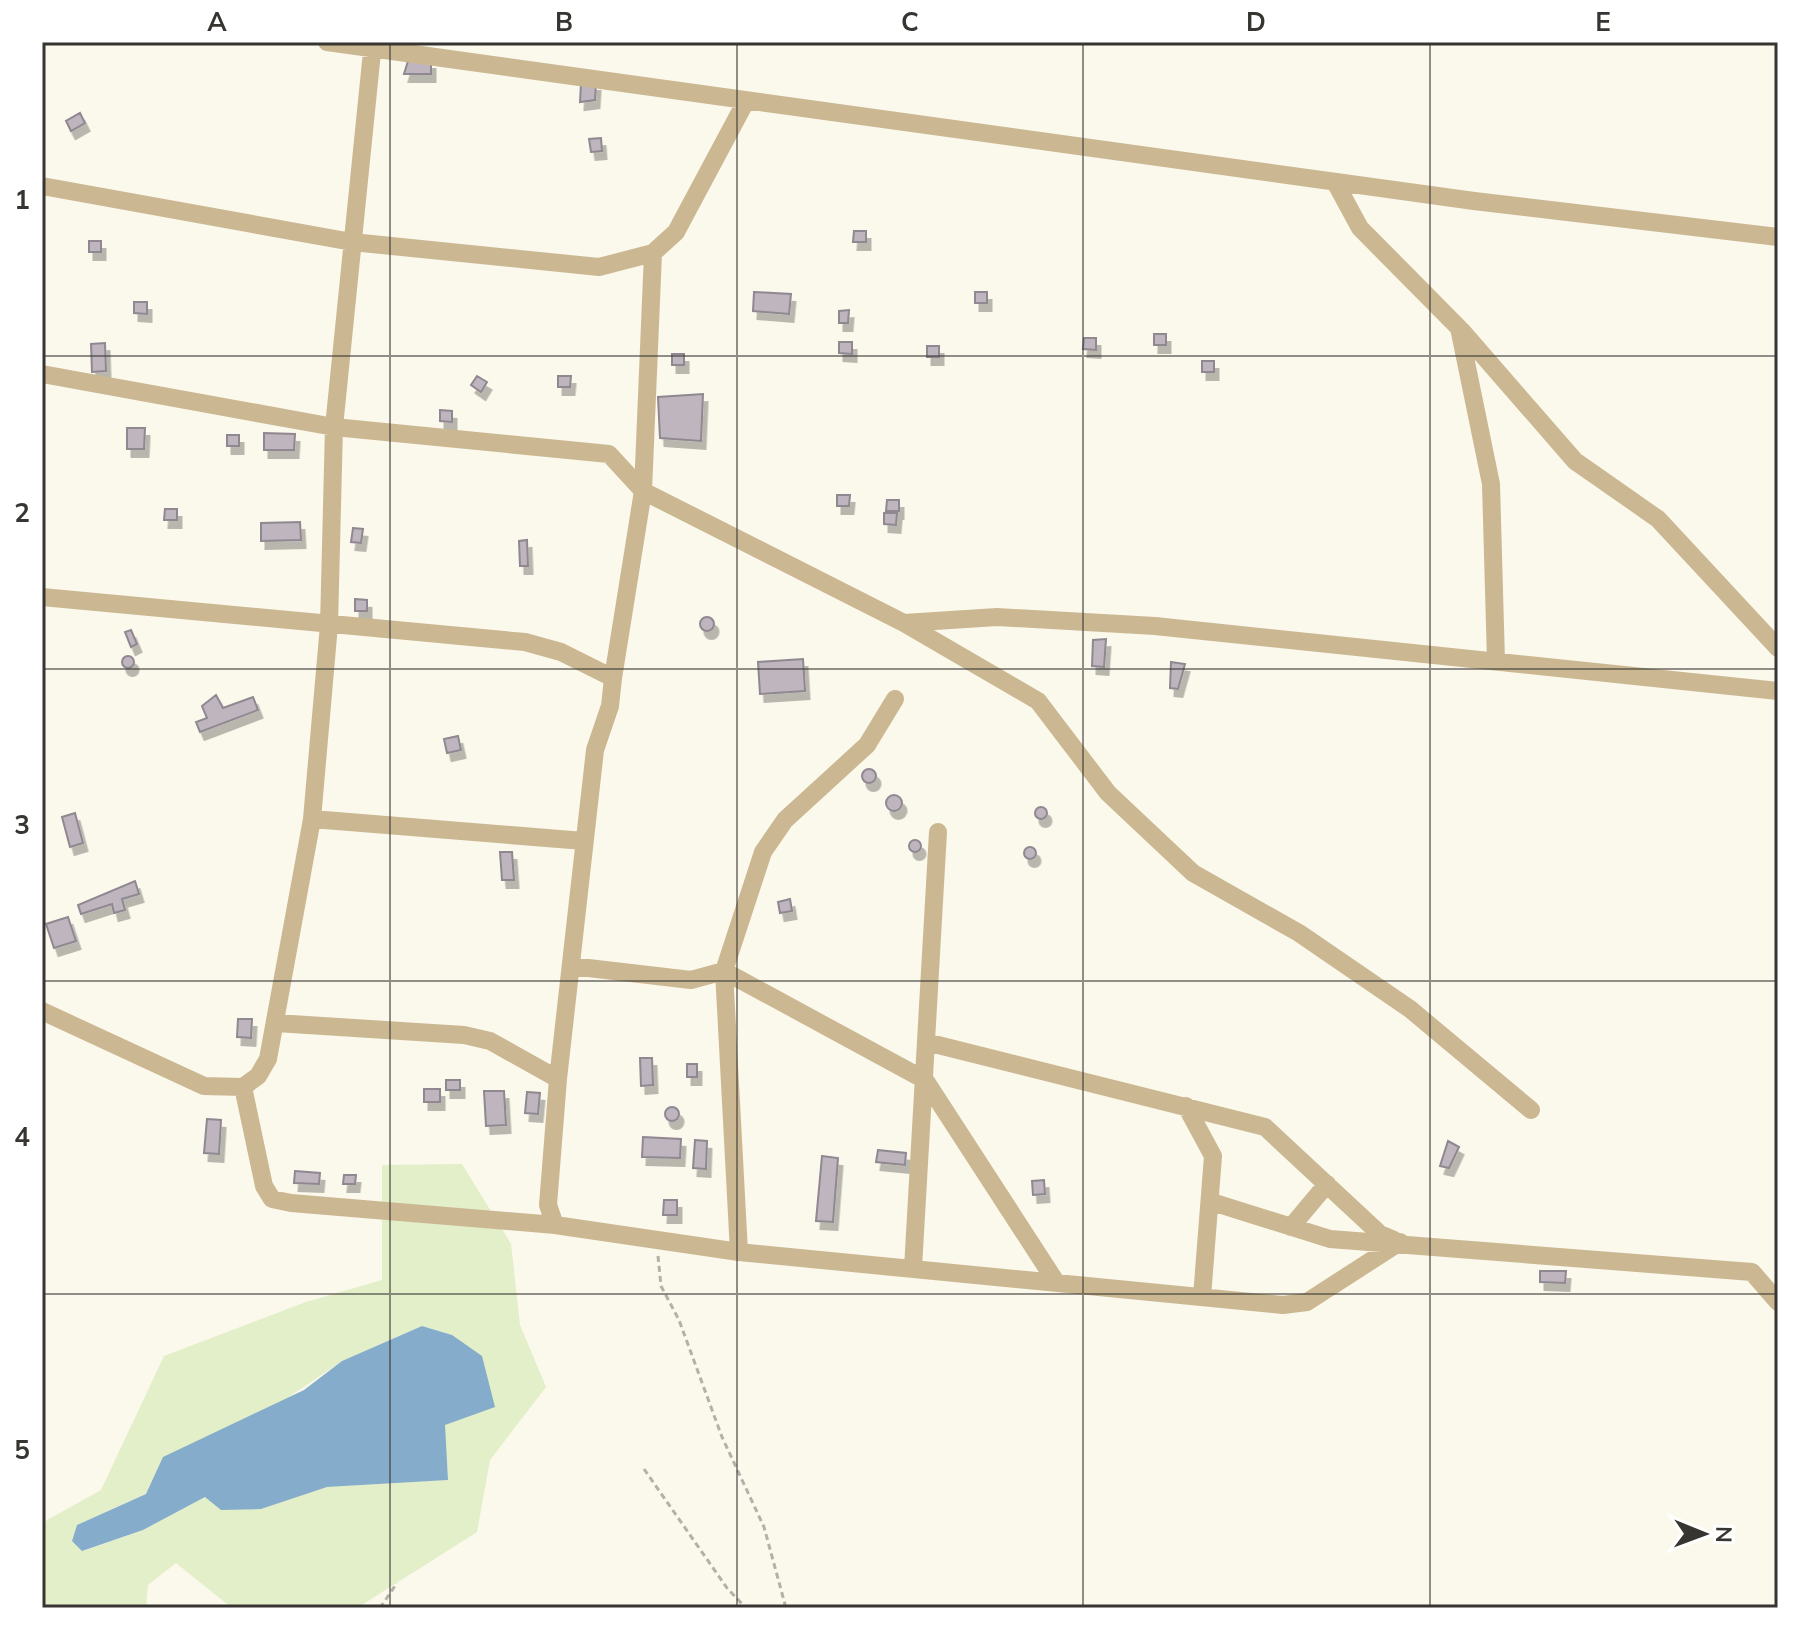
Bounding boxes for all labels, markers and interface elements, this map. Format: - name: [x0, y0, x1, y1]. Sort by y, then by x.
- text: A: [207, 5, 227, 38]
- text: B: [555, 5, 573, 38]
- text: C: [901, 5, 919, 38]
- text: D: [1246, 5, 1266, 38]
- text: E: [1595, 5, 1611, 38]
- text: 1: [14, 183, 30, 216]
- text: 2: [14, 496, 30, 529]
- text: 3: [14, 808, 30, 841]
- text: 4: [14, 1120, 30, 1153]
- text: 5: [14, 1433, 30, 1466]
- north arrow: [1664, 1494, 1744, 1574]
- text: N: [1710, 1526, 1738, 1543]

